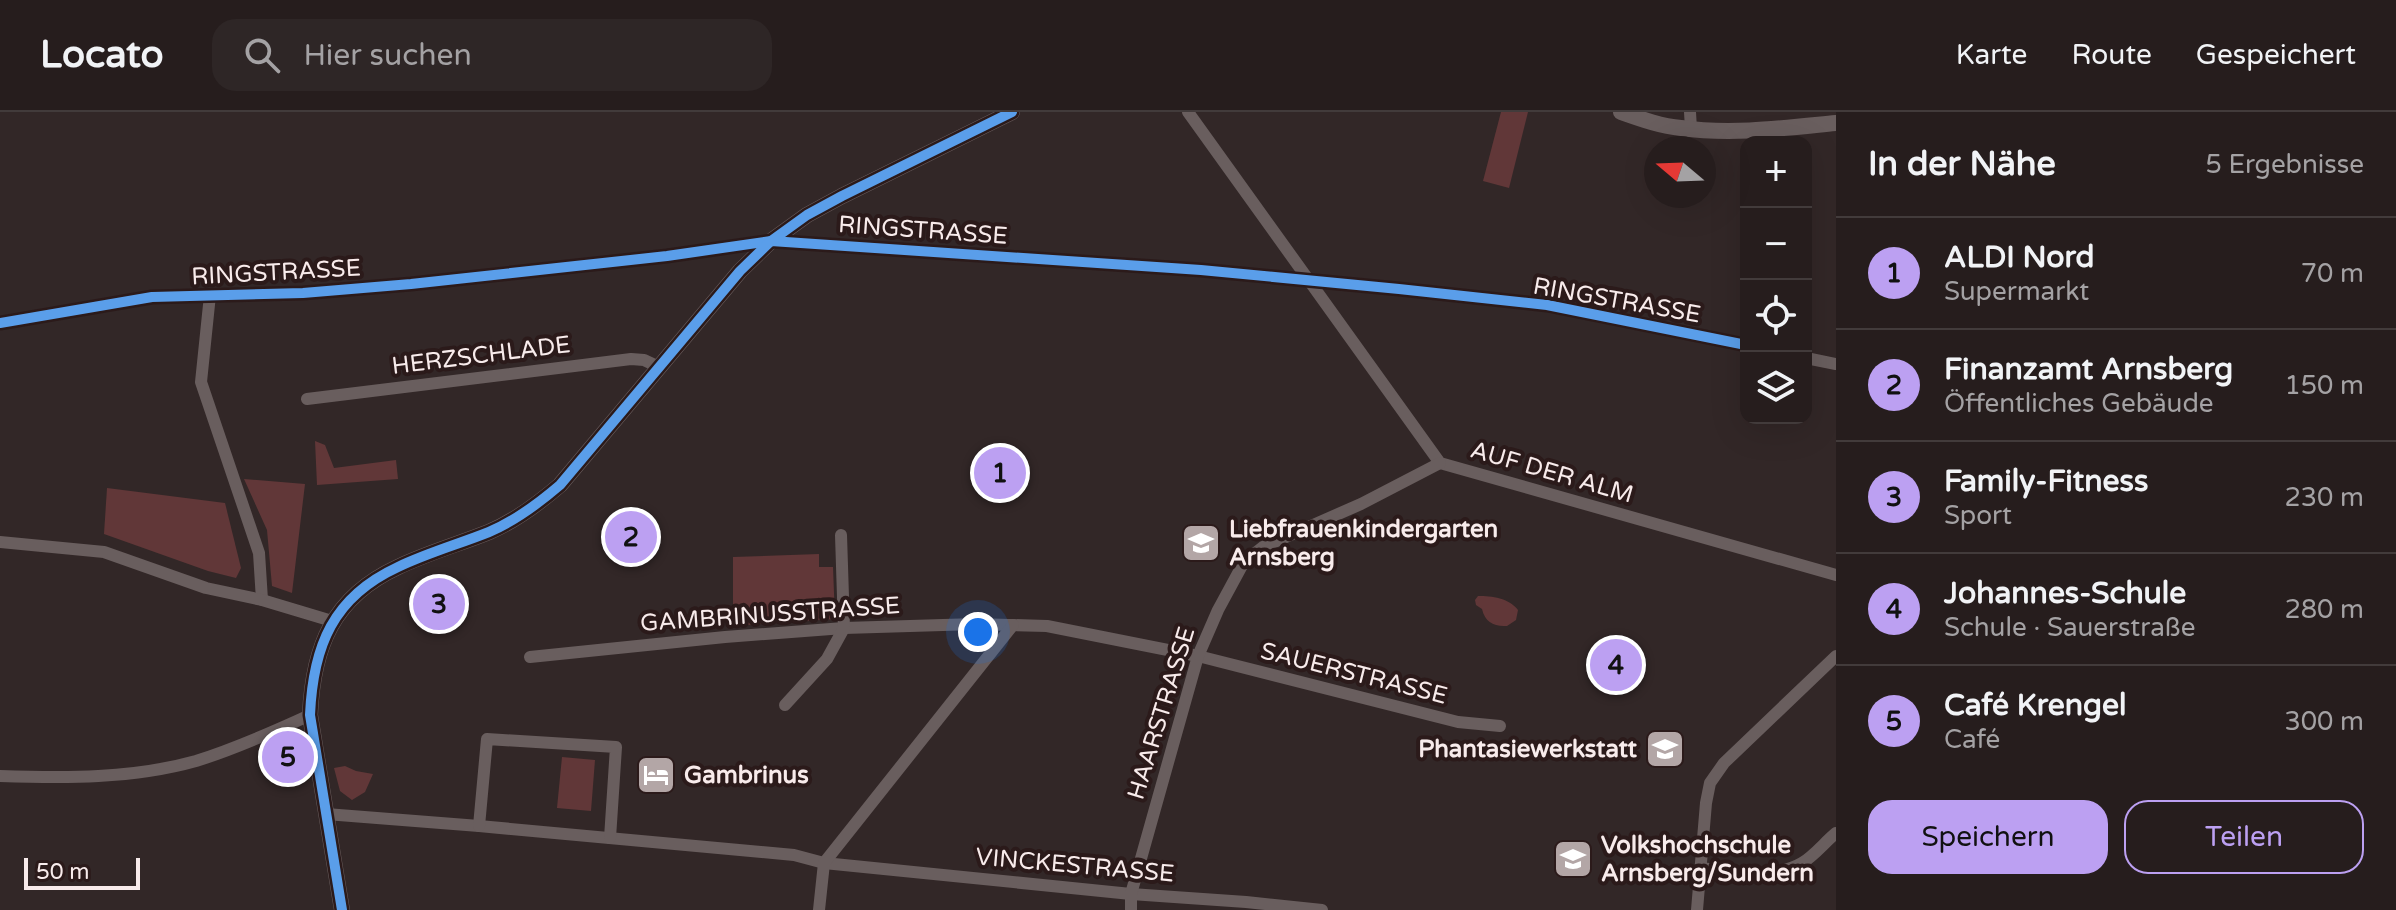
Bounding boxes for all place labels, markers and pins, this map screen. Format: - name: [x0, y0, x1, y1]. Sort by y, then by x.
- pin: 1: [974, 443, 1026, 503]
- pin: 2: [605, 507, 657, 567]
- place label: Liebfrauenkindergarten Arnsberg: [1229, 515, 1498, 572]
- school or university icon: Liebfrauenkindergarten Arnsberg: [1180, 522, 1222, 564]
- pin: 3: [413, 574, 465, 634]
- pin: 4: [1590, 635, 1642, 695]
- pin: 5: [262, 727, 314, 787]
- school or university icon: Phantasiewerkstatt: [1644, 728, 1686, 770]
- place label: Phantasiewerkstatt: [1418, 735, 1638, 764]
- hotel icon: Gambrinus: [635, 754, 677, 796]
- place label: Gambrinus: [684, 761, 809, 790]
- place label: Volkshochschule Arnsberg/Sundern: [1601, 831, 1814, 888]
- school or university icon: Volkshochschule Arnsberg/Sundern: [1552, 838, 1594, 880]

